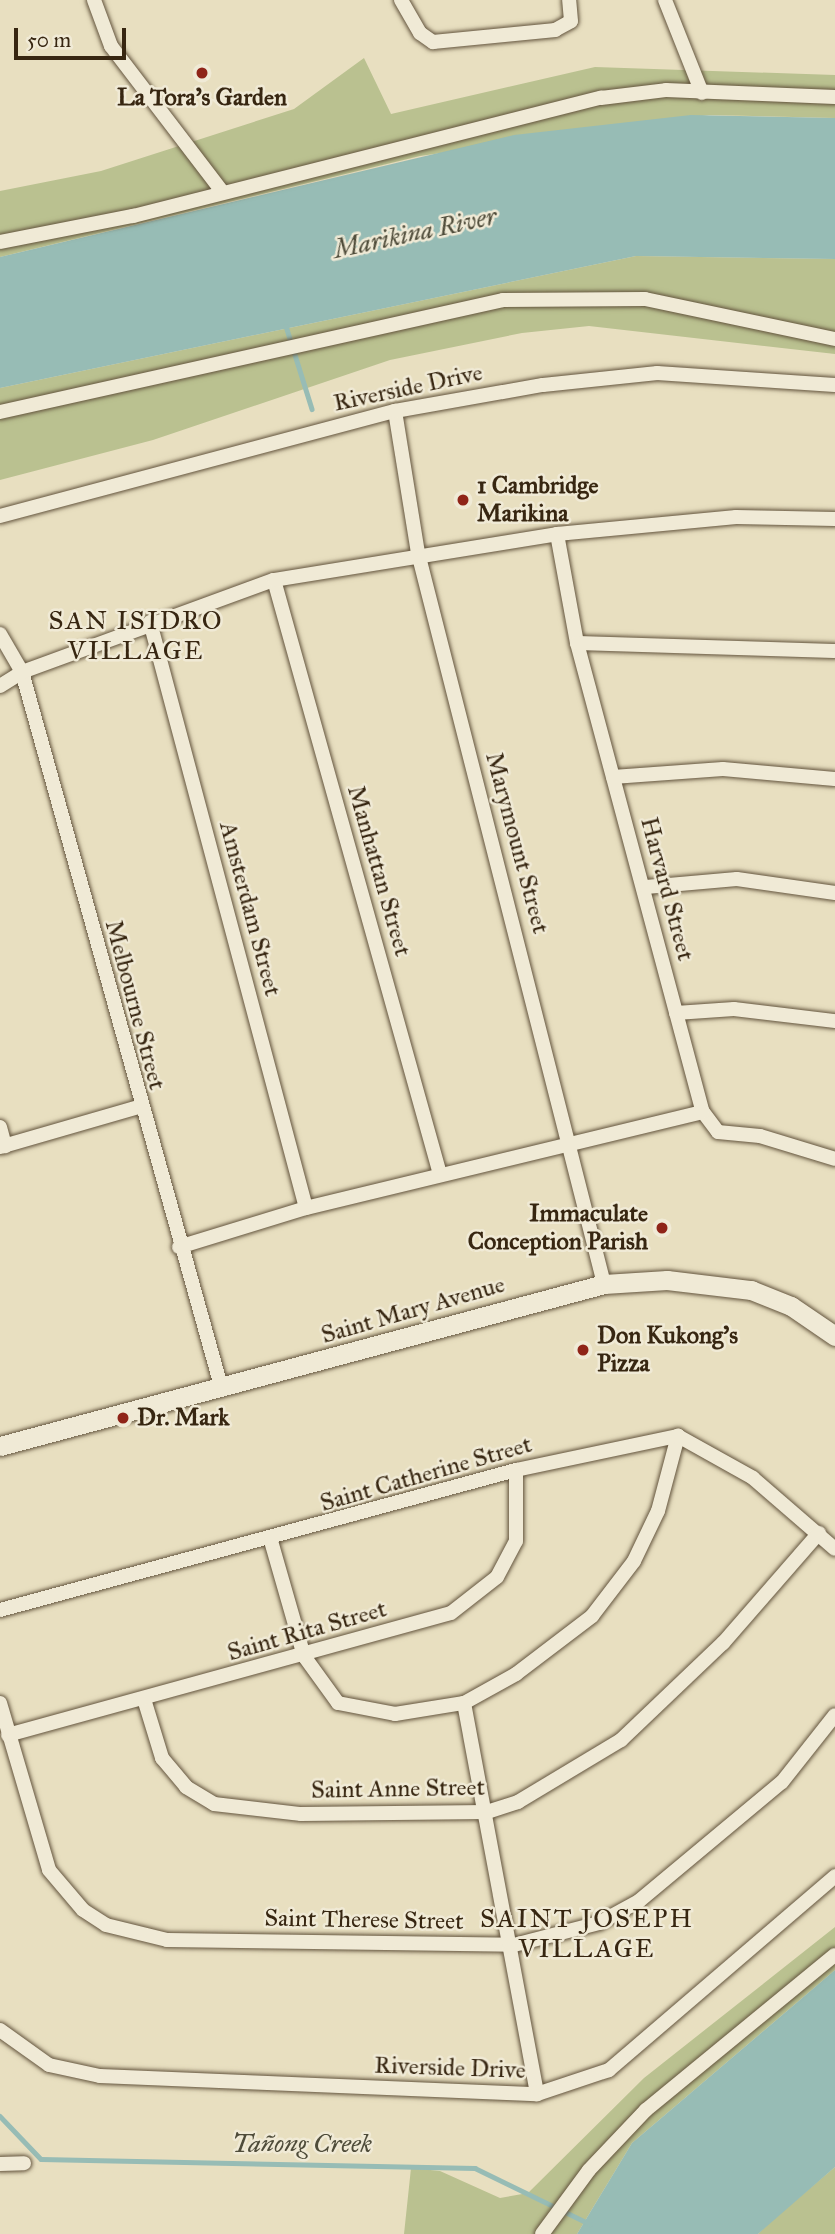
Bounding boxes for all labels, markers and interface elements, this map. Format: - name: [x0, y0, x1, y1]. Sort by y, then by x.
- scale bar: [18, 14, 130, 58]
- text: 50 m: [27, 27, 71, 53]
- marker: La Tora's Garden: [194, 65, 210, 81]
- place label: La Tora's Garden: [117, 84, 287, 112]
- water label: Marikina River: [331, 200, 499, 266]
- street label: Riverside Drive: [331, 358, 485, 418]
- place label: 1 Cambridge Marikina: [477, 472, 598, 528]
- marker: 1 Cambridge Marikina: [455, 492, 471, 508]
- district label: SAN ISIDRO VILLAGE: [50, 605, 222, 666]
- street label: Marymount Street: [479, 749, 555, 937]
- street label: Manhattan Street: [341, 782, 417, 960]
- street label: Harvard Street: [634, 814, 700, 964]
- street label: Amsterdam Street: [213, 819, 287, 999]
- street label: Melbourne Street: [99, 917, 171, 1093]
- place label: Immaculate Conception Parish: [468, 1200, 648, 1256]
- marker: Immaculate Conception Parish: [654, 1220, 670, 1236]
- street label: Saint Mary Avenue: [318, 1270, 508, 1350]
- place label: Don Kukong's Pizza: [597, 1322, 738, 1378]
- marker: Don Kukong's Pizza: [575, 1342, 591, 1358]
- place label: Dr. Mark: [137, 1404, 229, 1432]
- marker: Dr. Mark: [115, 1410, 131, 1426]
- street label: Saint Catherine Street: [317, 1430, 535, 1518]
- street label: Saint Rita Street: [224, 1595, 390, 1667]
- street label: Saint Anne Street: [311, 1773, 485, 1805]
- district label: SAINT JOSEPH VILLAGE: [482, 1903, 692, 1965]
- street label: Saint Therese Street: [264, 1904, 464, 1936]
- street label: Riverside Drive: [374, 2051, 526, 2085]
- water label: Tañong Creek: [232, 2128, 372, 2160]

